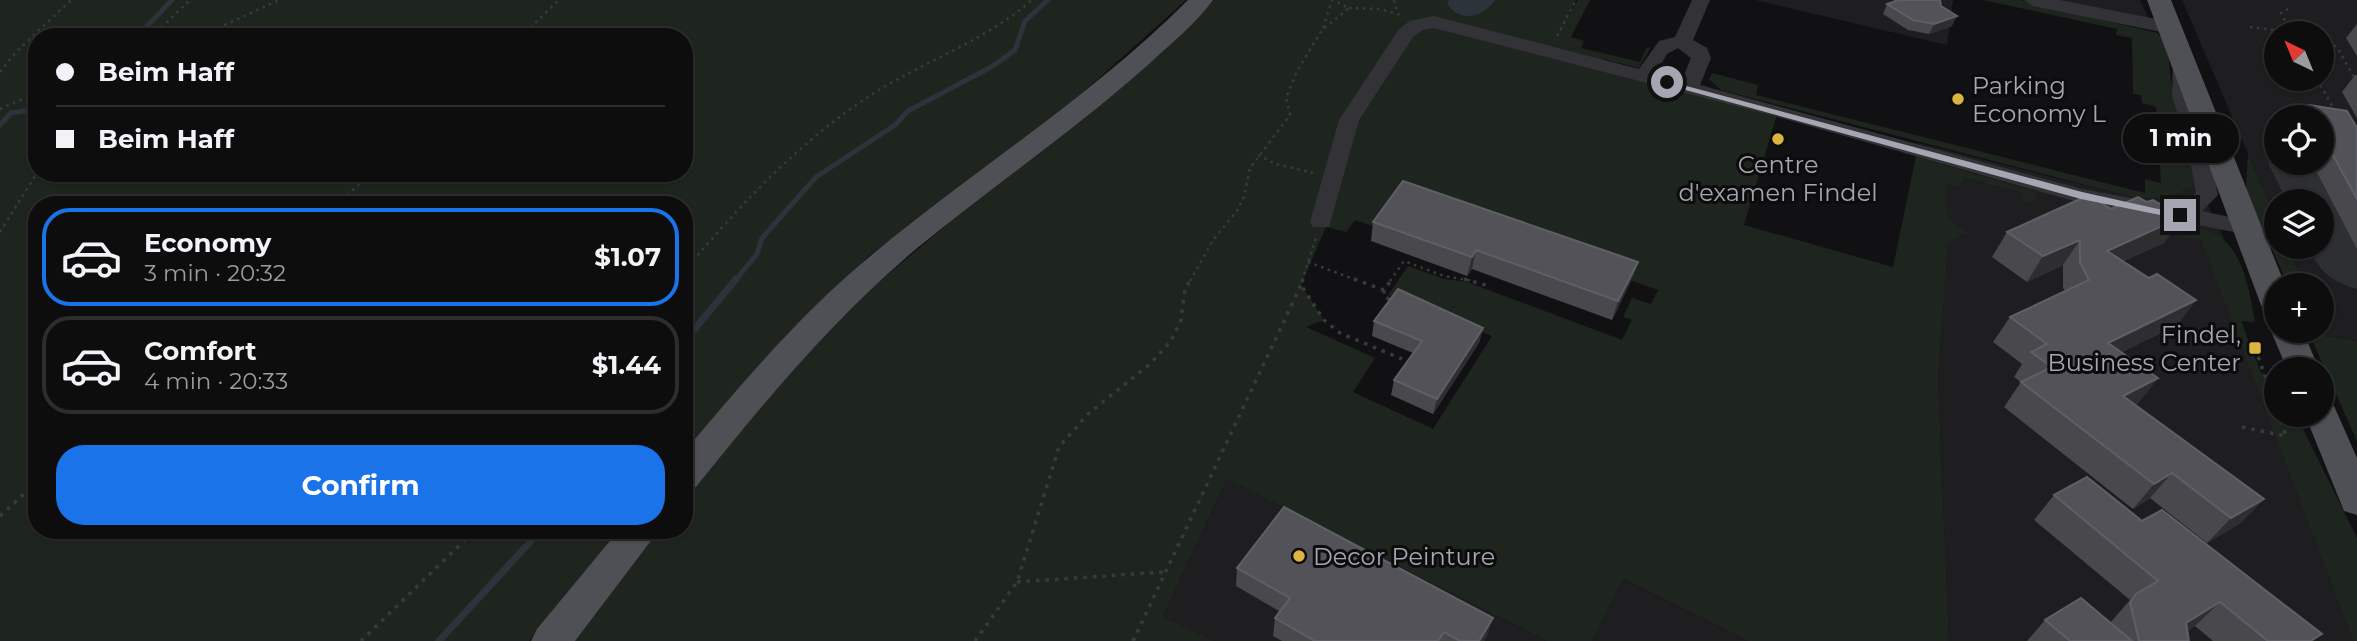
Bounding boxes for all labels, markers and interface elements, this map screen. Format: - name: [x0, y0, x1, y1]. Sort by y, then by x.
- north arrow: [2264, 21, 2334, 91]
- map controls: [2264, 21, 2334, 427]
- text: Beim Haff: [98, 56, 234, 88]
- route start: [1651, 66, 1683, 98]
- place label: Parking Economy L: [1972, 71, 2106, 128]
- marker: Parking Economy L: [1950, 91, 1966, 107]
- button: locate: [2264, 105, 2334, 175]
- callout: 1 min: [2122, 114, 2238, 162]
- text: Beim Haff: [98, 123, 234, 155]
- text: 1 min: [2150, 124, 2212, 152]
- marker: Centre d'examen Findel: [1770, 131, 1786, 147]
- place label: Centre d'examen Findel: [1678, 150, 1878, 207]
- button: layers: [2264, 189, 2334, 259]
- route end: [2164, 199, 2196, 231]
- icon: car: [60, 226, 123, 289]
- text: Economy: [144, 227, 271, 259]
- text: $1.07: [594, 241, 661, 273]
- text: 3 min · 20:32: [144, 259, 286, 287]
- button: +: [2264, 273, 2334, 343]
- place label: Findel, Business Center: [2048, 320, 2241, 377]
- icon: car: [60, 334, 123, 397]
- text: Comfort: [144, 335, 256, 367]
- marker: Findel, Business Center: [2247, 340, 2263, 356]
- text: $1.44: [592, 349, 661, 381]
- button: −: [2264, 357, 2334, 427]
- text: 4 min · 20:33: [144, 367, 288, 395]
- button: Confirm: [56, 445, 665, 525]
- place label: Decor Peinture: [1313, 542, 1495, 571]
- marker: Decor Peinture: [1291, 548, 1307, 564]

